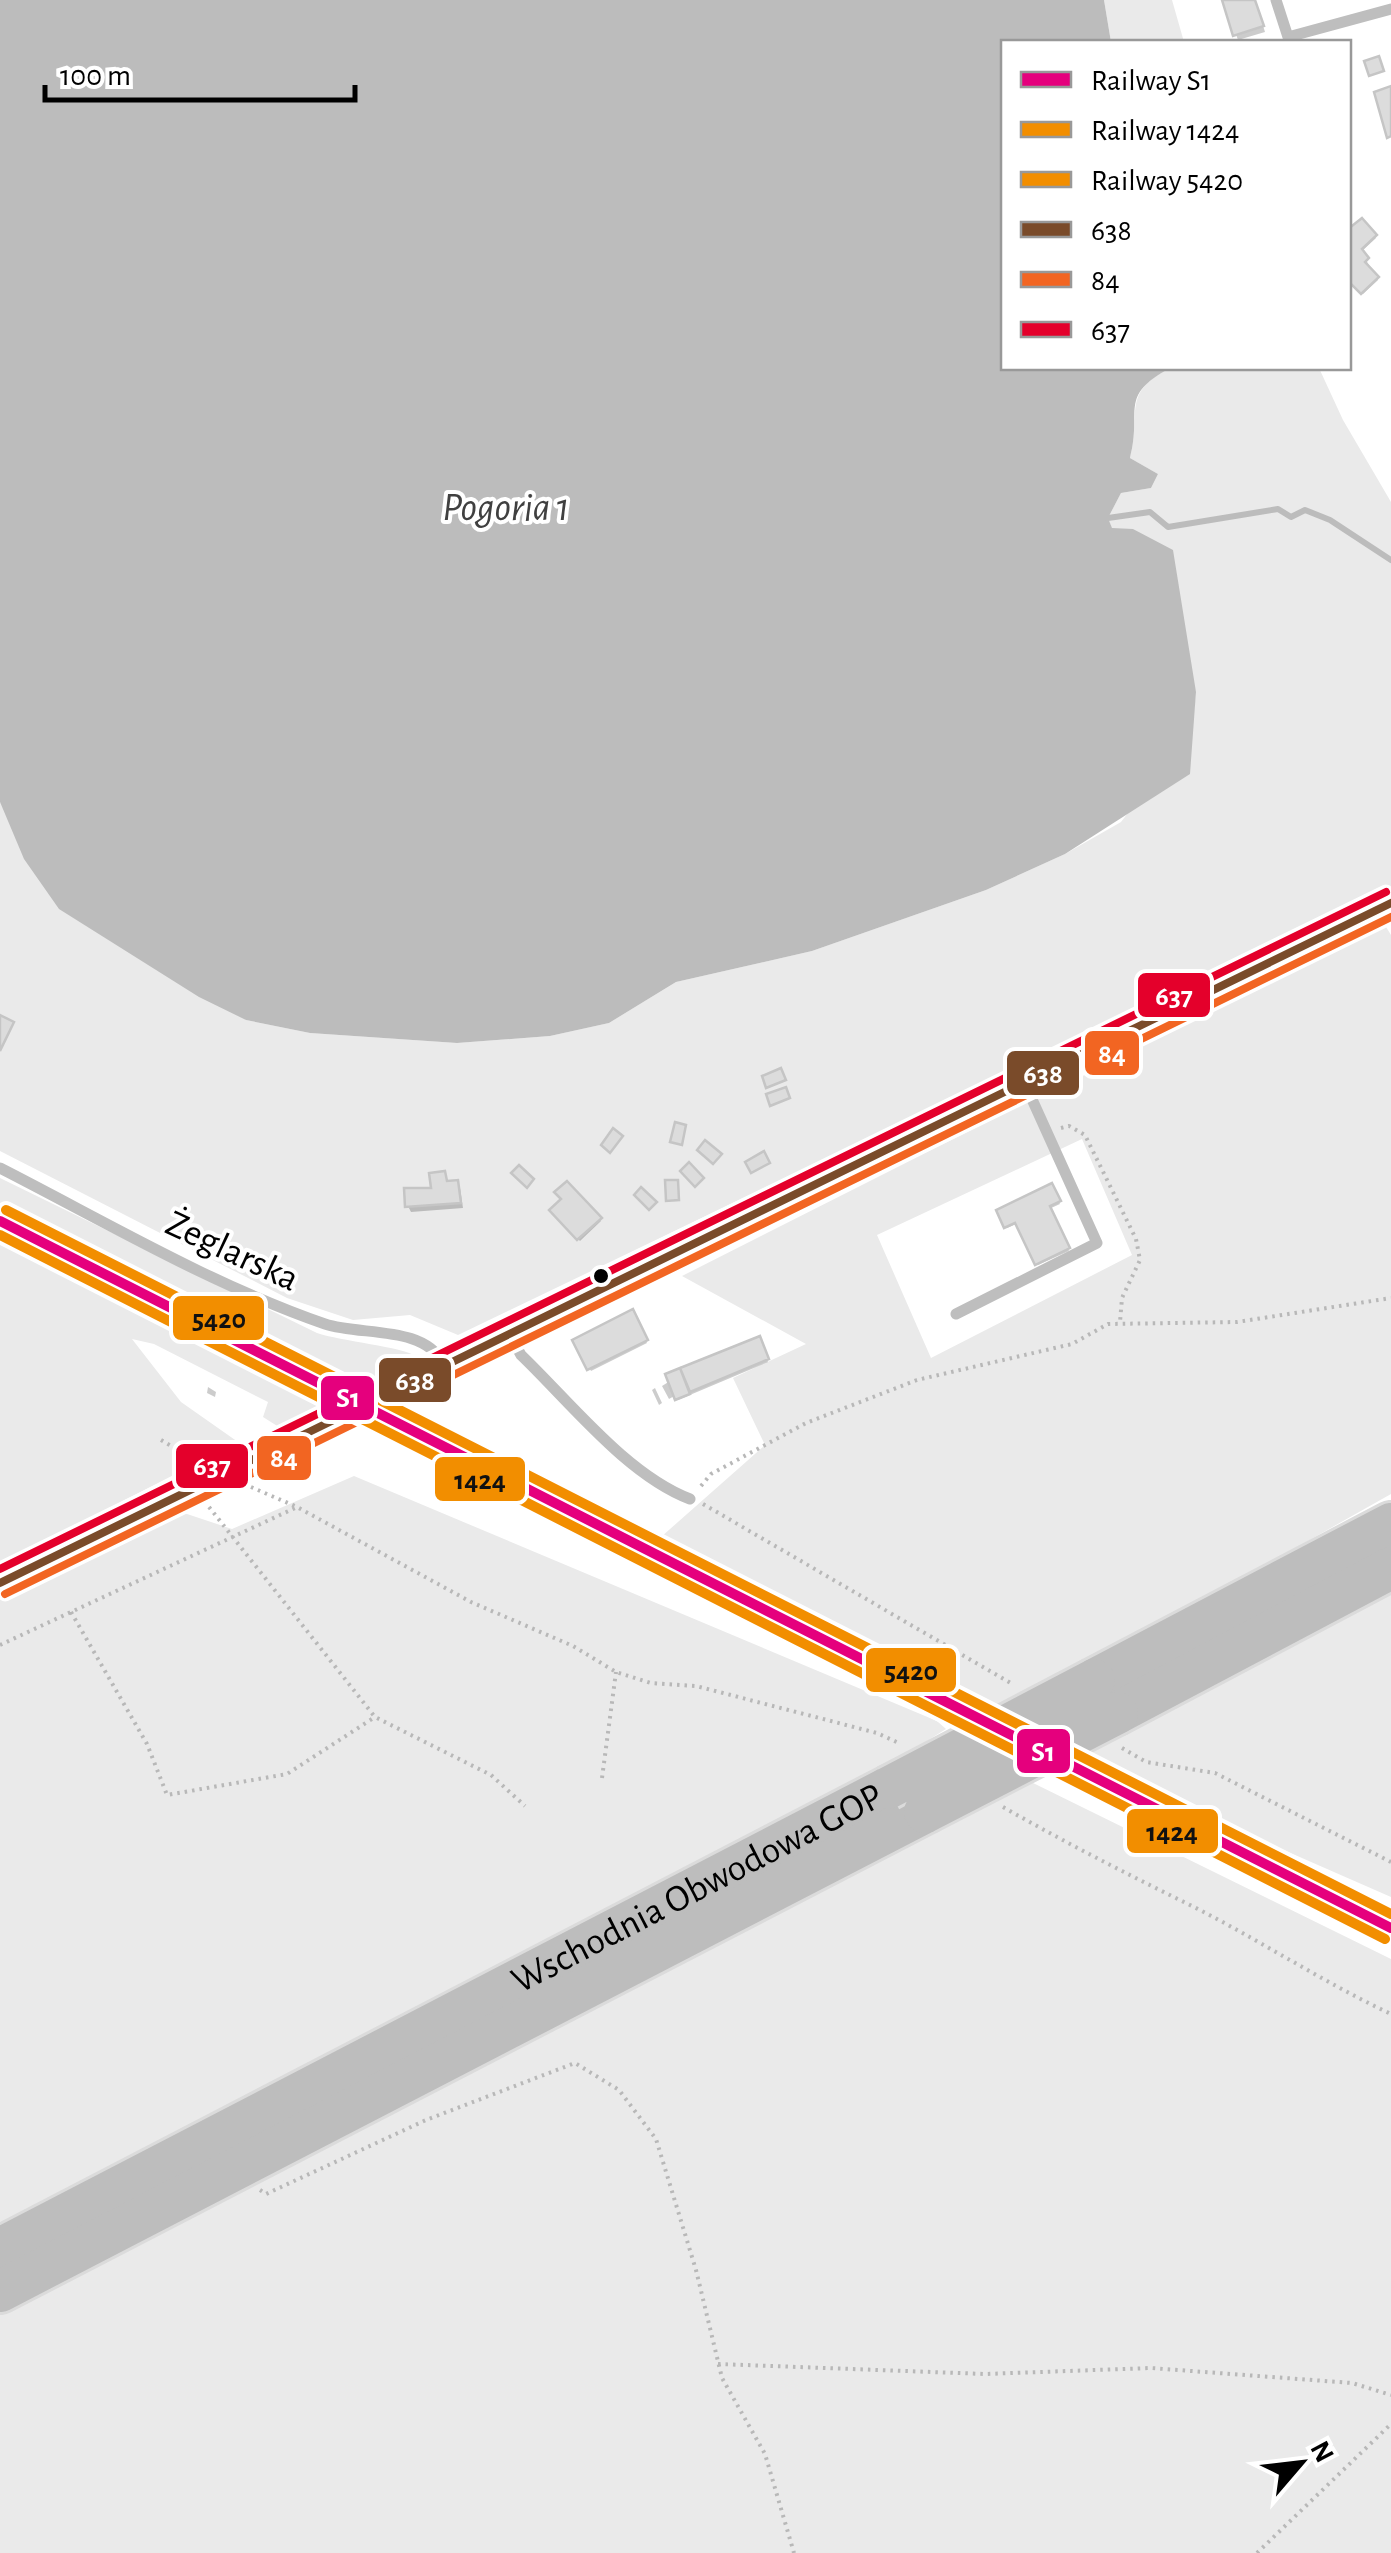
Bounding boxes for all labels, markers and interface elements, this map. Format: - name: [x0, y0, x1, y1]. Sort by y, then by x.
- scale bar: [45, 40, 355, 102]
- legend: [1001, 40, 1351, 370]
- text: 100 m: [60, 61, 131, 91]
- text: Railway S1: [1091, 66, 1211, 96]
- text: Railway 1424: [1091, 116, 1239, 146]
- text: Railway 5420: [1091, 166, 1243, 196]
- text: 638: [1091, 216, 1132, 246]
- text: 84: [1091, 266, 1120, 296]
- text: 637: [1091, 316, 1130, 346]
- water label: Pogoria 1: [442, 488, 570, 528]
- line badge: 637: [1136, 971, 1212, 1019]
- text: 637: [1155, 983, 1193, 1011]
- line badge: 84: [1083, 1029, 1141, 1077]
- text: 84: [1098, 1041, 1126, 1069]
- line badge: 638: [1005, 1049, 1081, 1097]
- text: 638: [1023, 1061, 1063, 1089]
- street label: Żeglarska: [160, 1202, 306, 1299]
- unlabelled marker: [591, 1266, 611, 1286]
- line badge: 5420: [171, 1294, 266, 1342]
- text: 5420: [192, 1306, 246, 1334]
- line badge: 638: [377, 1356, 453, 1404]
- text: 638: [395, 1368, 435, 1396]
- line badge: S1: [319, 1374, 376, 1422]
- text: S1: [336, 1385, 360, 1413]
- line badge: 84: [255, 1434, 313, 1482]
- line badge: 637: [174, 1442, 250, 1490]
- text: 84: [270, 1445, 298, 1473]
- text: 637: [193, 1453, 231, 1481]
- line badge: 1424: [433, 1455, 527, 1503]
- text: 1424: [454, 1467, 506, 1495]
- line badge: 5420: [864, 1646, 958, 1694]
- text: 5420: [884, 1658, 938, 1686]
- line badge: S1: [1015, 1727, 1072, 1775]
- text: S1: [1031, 1739, 1055, 1767]
- street label: Wschodnia Obwodowa GOP: [506, 1777, 889, 2001]
- line badge: 1424: [1125, 1807, 1220, 1855]
- text: 1424: [1146, 1819, 1198, 1847]
- north arrow: [1251, 2413, 1351, 2513]
- text: N: [1304, 2437, 1338, 2467]

